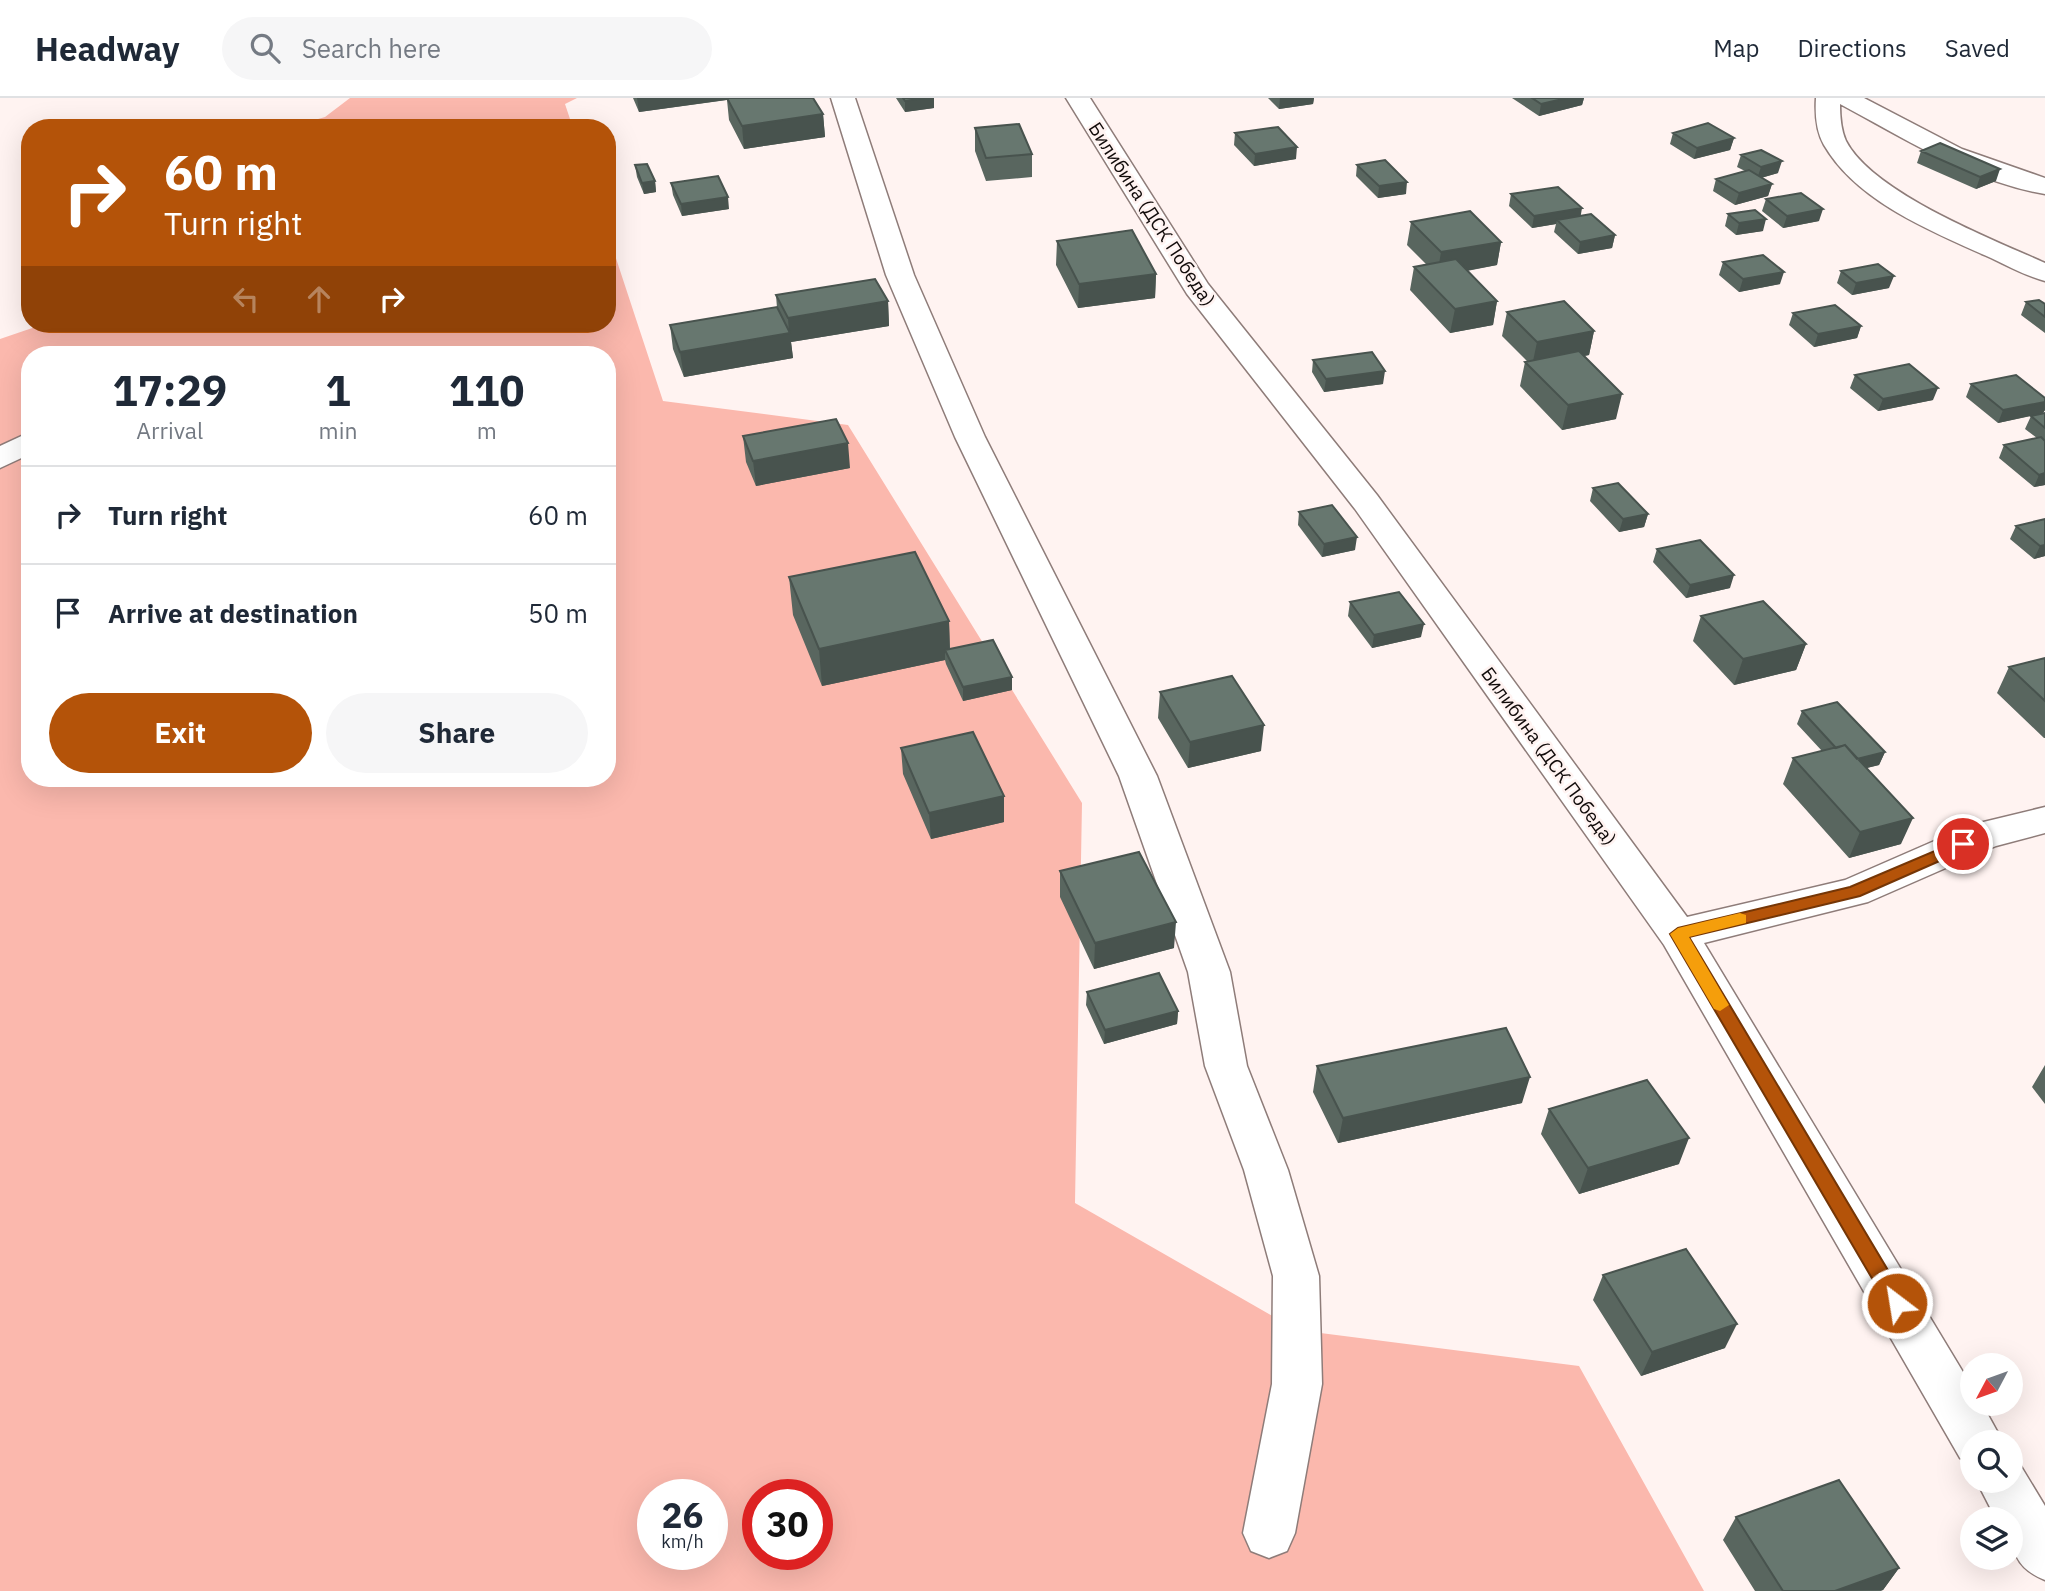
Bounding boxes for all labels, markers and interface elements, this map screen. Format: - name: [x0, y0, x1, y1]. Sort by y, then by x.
- search box: [222, 17, 712, 80]
- text: Headway: [35, 27, 180, 70]
- icon: search: [246, 29, 284, 67]
- text: Search here: [302, 31, 441, 65]
- text: Map: [1713, 32, 1759, 64]
- text: Directions: [1797, 32, 1907, 64]
- text: Saved: [1945, 32, 2010, 64]
- street label: Билибина (ДСК Победа): [1083, 117, 1221, 311]
- text: 60 m: [164, 140, 278, 203]
- icon: right: [49, 147, 140, 238]
- text: Turn right: [164, 202, 302, 244]
- icon: left: [227, 280, 265, 318]
- icon: ahead: [300, 280, 338, 318]
- icon: right: [373, 280, 411, 318]
- text: 17:29: [112, 363, 227, 418]
- text: 1: [325, 363, 351, 418]
- text: 110: [449, 363, 525, 418]
- text: Arrival: [136, 415, 203, 445]
- text: min: [319, 415, 357, 445]
- text: m: [477, 415, 497, 445]
- icon: right: [49, 496, 87, 534]
- text: Turn right: [108, 498, 227, 532]
- text: 60 m: [528, 498, 588, 532]
- icon: arrive: [49, 594, 87, 632]
- text: Arrive at destination: [108, 596, 358, 630]
- text: 50 m: [528, 596, 588, 630]
- street label: Билибина (ДСК Победа): [1476, 662, 1622, 850]
- button: Exit: [49, 693, 312, 773]
- button: Share: [326, 693, 588, 773]
- pin: [1933, 814, 1993, 874]
- icon: arrive: [1944, 825, 1982, 863]
- position arrow: [1860, 1266, 1934, 1340]
- north arrow: [1960, 1353, 2023, 1416]
- map controls: [1960, 1353, 2023, 1570]
- button: search: [1960, 1430, 2023, 1493]
- speed limit sign: 30: [742, 1479, 833, 1570]
- text: 26: [661, 1492, 704, 1538]
- button: layers: [1960, 1507, 2023, 1570]
- text: km/h: [661, 1530, 704, 1553]

